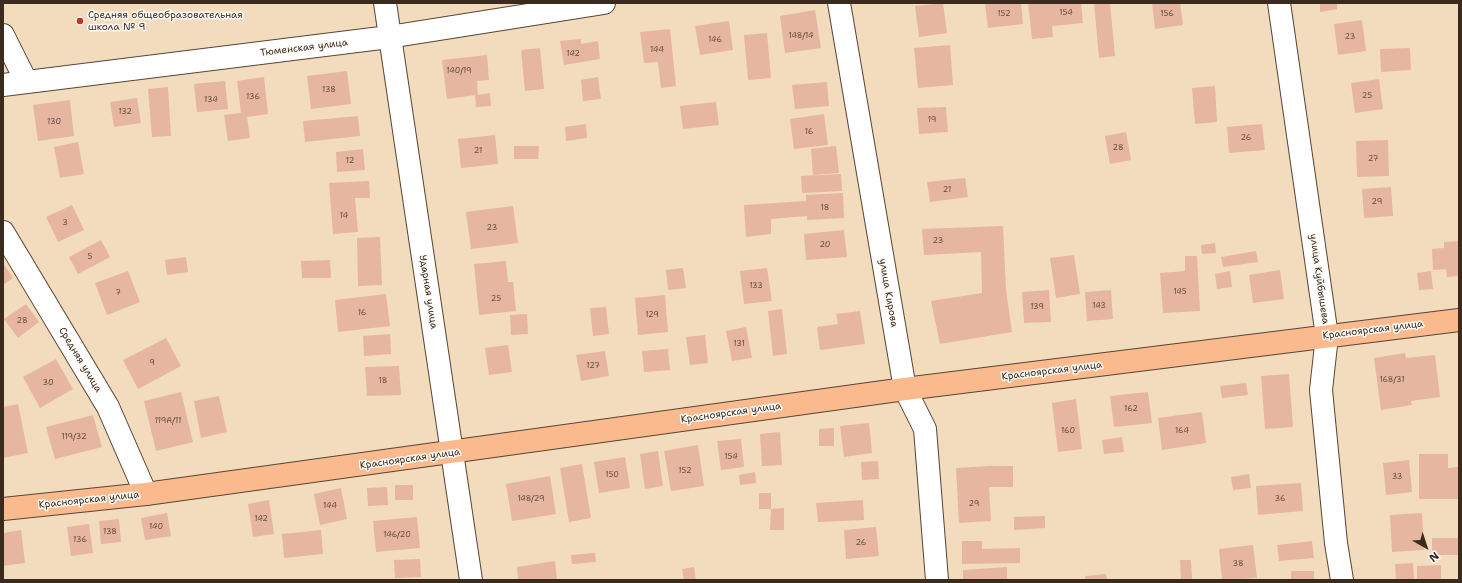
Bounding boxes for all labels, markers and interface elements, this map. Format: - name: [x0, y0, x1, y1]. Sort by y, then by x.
- house number: 154: [1059, 8, 1073, 18]
- place label: Средняя общеобразовательная школа № 9: [88, 9, 243, 32]
- house number: 152: [997, 9, 1011, 19]
- house number: 156: [1160, 9, 1174, 19]
- marker: Средняя общеобразовательная школа № 9: [75, 16, 85, 26]
- house number: 148/14: [788, 31, 814, 41]
- house number: 23: [1345, 32, 1355, 42]
- house number: 146: [708, 35, 722, 45]
- street label: Тюменская улица: [259, 37, 349, 59]
- house number: 144: [650, 45, 664, 55]
- house number: 142: [566, 49, 580, 59]
- house number: 140/19: [446, 66, 472, 76]
- house number: 138: [322, 85, 336, 95]
- house number: 25: [1362, 91, 1372, 101]
- house number: 136: [246, 92, 260, 102]
- house number: 134: [204, 95, 218, 105]
- house number: 132: [118, 107, 132, 117]
- house number: 19: [928, 115, 936, 125]
- house number: 130: [47, 117, 61, 127]
- house number: 16: [805, 127, 813, 137]
- house number: 26: [1241, 133, 1251, 143]
- house number: 28: [1113, 143, 1123, 153]
- house number: 21: [474, 146, 482, 156]
- house number: 27: [1368, 154, 1378, 164]
- house number: 12: [346, 156, 354, 166]
- house number: 21: [943, 185, 951, 195]
- house number: 29: [1372, 197, 1382, 207]
- house number: 18: [821, 203, 829, 213]
- house number: 14: [340, 211, 348, 221]
- house number: 3: [62, 218, 68, 228]
- house number: 23: [487, 223, 497, 233]
- street label: улица Куйбышева: [1307, 233, 1331, 325]
- house number: 23: [933, 236, 943, 246]
- house number: 20: [820, 240, 830, 250]
- house number: 5: [88, 252, 92, 262]
- street label: Ударная улица: [416, 254, 440, 330]
- street label: улица Кирова: [876, 258, 900, 328]
- house number: 133: [749, 281, 763, 291]
- house number: 145: [1173, 287, 1187, 297]
- house number: 7: [115, 288, 121, 298]
- house number: 25: [491, 294, 501, 304]
- house number: 143: [1092, 301, 1106, 311]
- house number: 139: [1030, 302, 1044, 312]
- house number: 16: [358, 308, 366, 318]
- house number: 129: [645, 310, 659, 320]
- house number: 28: [17, 316, 27, 326]
- street label: Красноярская улица: [1322, 318, 1424, 342]
- street label: Средняя улица: [56, 325, 104, 395]
- house number: 131: [733, 339, 745, 349]
- house number: 9: [149, 358, 155, 368]
- street label: Красноярская улица: [1001, 359, 1103, 383]
- house number: 127: [586, 361, 600, 371]
- house number: 168/31: [1380, 375, 1404, 385]
- house number: 18: [379, 376, 387, 386]
- house number: 30: [42, 378, 54, 388]
- street label: Красноярская улица: [680, 400, 782, 426]
- house number: 162: [1124, 404, 1138, 414]
- house number: 119А/11: [155, 416, 181, 426]
- house number: 160: [1061, 426, 1075, 436]
- house number: 164: [1175, 426, 1189, 436]
- house number: 119/32: [61, 432, 87, 442]
- street label: Красноярская улица: [359, 446, 461, 472]
- house number: 154: [724, 452, 738, 462]
- house number: 152: [678, 466, 692, 476]
- house number: 150: [605, 470, 619, 480]
- house number: 33: [1392, 472, 1402, 482]
- street label: Красноярская улица: [38, 489, 140, 511]
- house number: 148/29: [517, 494, 545, 504]
- house number: 36: [1275, 494, 1285, 504]
- house number: 29: [969, 499, 979, 509]
- house number: 144: [323, 501, 337, 511]
- house number: 142: [254, 514, 268, 524]
- house number: 140: [149, 522, 163, 532]
- house number: 138: [103, 527, 117, 537]
- north arrow: [1406, 527, 1446, 567]
- house number: 146/20: [383, 530, 411, 540]
- house number: 136: [73, 535, 87, 545]
- house number: 26: [856, 538, 866, 548]
- text: N: [1426, 548, 1442, 565]
- house number: 38: [1233, 559, 1243, 569]

